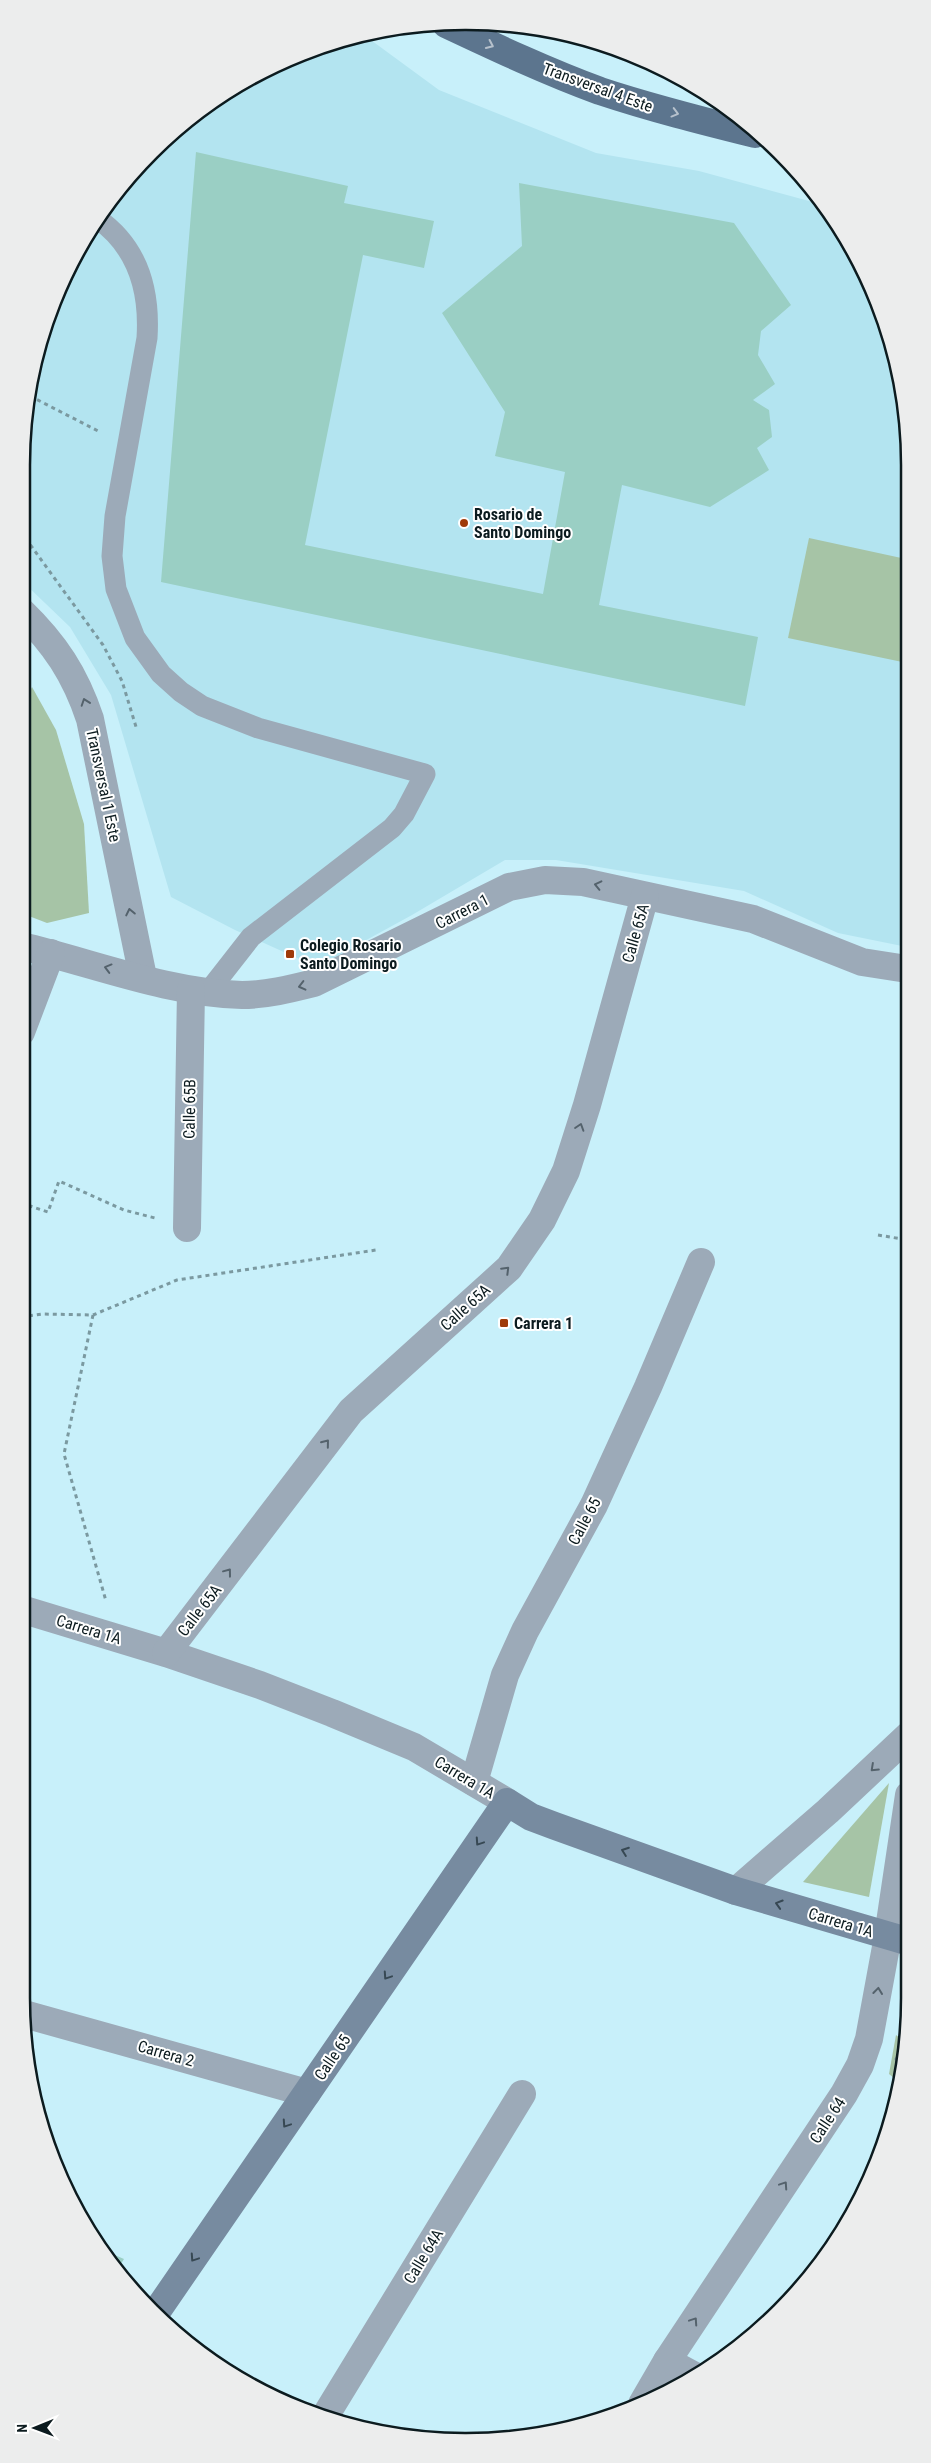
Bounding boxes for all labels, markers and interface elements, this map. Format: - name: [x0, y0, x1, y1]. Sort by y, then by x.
- one-way arrow: [485, 38, 494, 49]
- street label: Transversal 4 Este: [540, 59, 655, 116]
- one-way arrow: [671, 108, 679, 118]
- place label: Rosario de Santo Domingo: [474, 505, 571, 542]
- marker: Rosario de Santo Domingo: [458, 517, 470, 529]
- one-way arrow: [80, 699, 90, 707]
- street label: Transversal 1 Este: [82, 727, 125, 844]
- one-way arrow: [593, 880, 602, 891]
- street label: Carrera 1: [432, 890, 492, 933]
- street label: Calle 65A: [618, 902, 653, 965]
- one-way arrow: [125, 908, 135, 917]
- place label: Colegio Rosario Santo Domingo: [300, 936, 401, 973]
- marker: Colegio Rosario Santo Domingo: [284, 948, 296, 960]
- one-way arrow: [104, 963, 113, 974]
- one-way arrow: [297, 980, 306, 991]
- street label: Calle 65B: [179, 1079, 200, 1139]
- one-way arrow: [575, 1124, 585, 1132]
- one-way arrow: [500, 1267, 509, 1276]
- street label: Calle 65A: [437, 1280, 494, 1335]
- place label: Carrera 1: [514, 1314, 573, 1333]
- marker: Carrera 1: [498, 1317, 510, 1329]
- one-way arrow: [320, 1440, 328, 1449]
- street label: Calle 65: [564, 1494, 605, 1548]
- one-way arrow: [222, 1569, 230, 1578]
- street label: Calle 65A: [173, 1581, 225, 1640]
- street label: Carrera 1A: [54, 1611, 124, 1648]
- street label: Carrera 1A: [431, 1752, 498, 1803]
- one-way arrow: [870, 1762, 879, 1771]
- one-way arrow: [476, 1836, 485, 1846]
- one-way arrow: [621, 1847, 630, 1857]
- one-way arrow: [775, 1899, 784, 1909]
- street label: Carrera 1A: [806, 1904, 876, 1941]
- one-way arrow: [384, 1970, 393, 1980]
- one-way arrow: [872, 1987, 883, 1995]
- street label: Calle 65: [310, 2031, 355, 2084]
- street label: Carrera 2: [136, 2036, 196, 2071]
- street label: Calle 64: [806, 2094, 849, 2147]
- one-way arrow: [282, 2119, 292, 2128]
- one-way arrow: [777, 2181, 787, 2190]
- street label: Calle 64A: [400, 2226, 447, 2287]
- one-way arrow: [191, 2253, 200, 2262]
- one-way arrow: [688, 2317, 697, 2326]
- north arrow: [10, 2403, 60, 2453]
- text: N: [14, 2424, 30, 2433]

